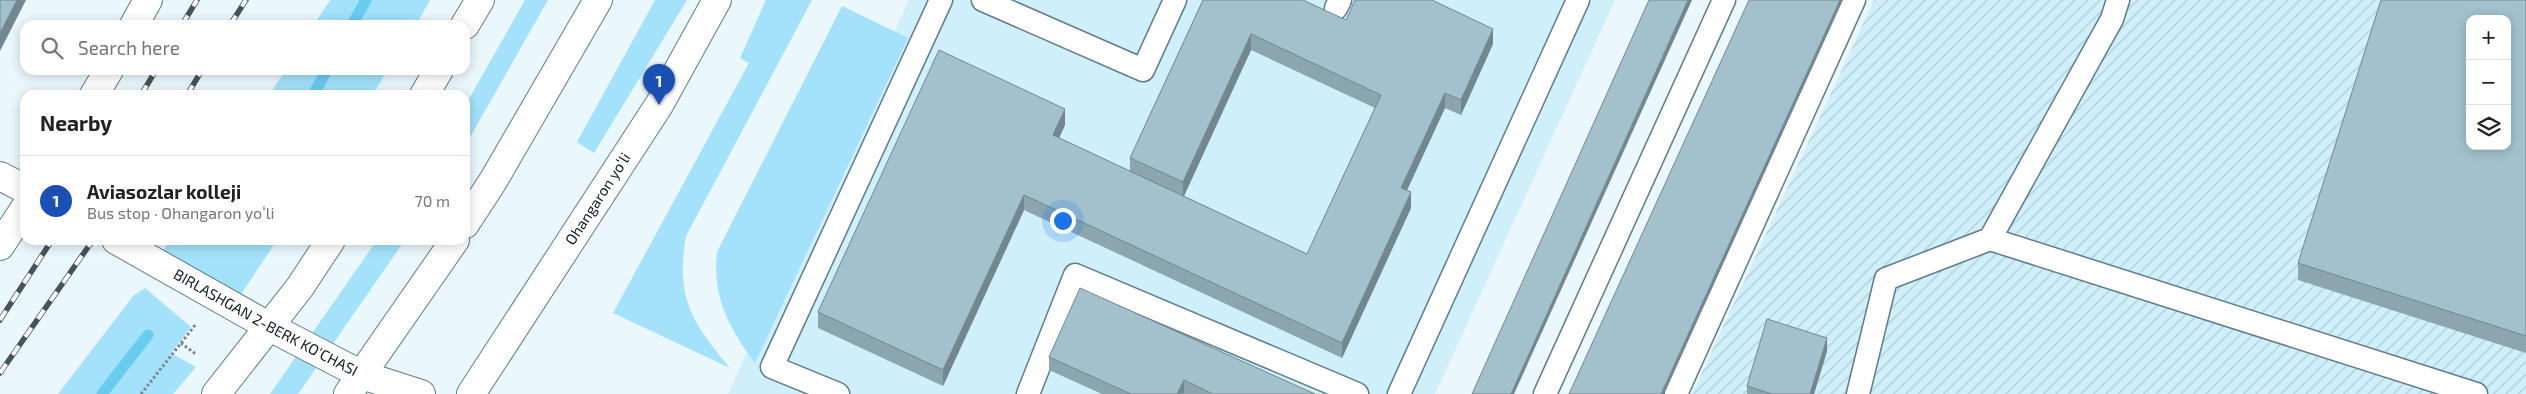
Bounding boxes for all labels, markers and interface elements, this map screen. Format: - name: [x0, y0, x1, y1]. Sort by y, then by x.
- map controls: [2466, 15, 2511, 150]
- button: +: [2466, 15, 2511, 60]
- search box: [20, 20, 470, 75]
- icon: search: [38, 34, 66, 62]
- text: Search here: [78, 36, 180, 59]
- button: −: [2466, 60, 2511, 105]
- pin: 1: [643, 64, 675, 105]
- button: layers: [2466, 105, 2511, 150]
- text: Nearby: [40, 110, 112, 135]
- street label: Ohangaron yoʻli: [561, 149, 634, 248]
- text: Aviasozlar kolleji: [87, 180, 241, 203]
- text: 1: [53, 191, 59, 210]
- text: 70 m: [415, 191, 450, 210]
- text: Bus stop · Ohangaron yoʻli: [87, 203, 275, 222]
- your location: [1050, 208, 1076, 234]
- street label: BIRLASHGAN 2-BERK KO'CHASI: [171, 264, 361, 379]

